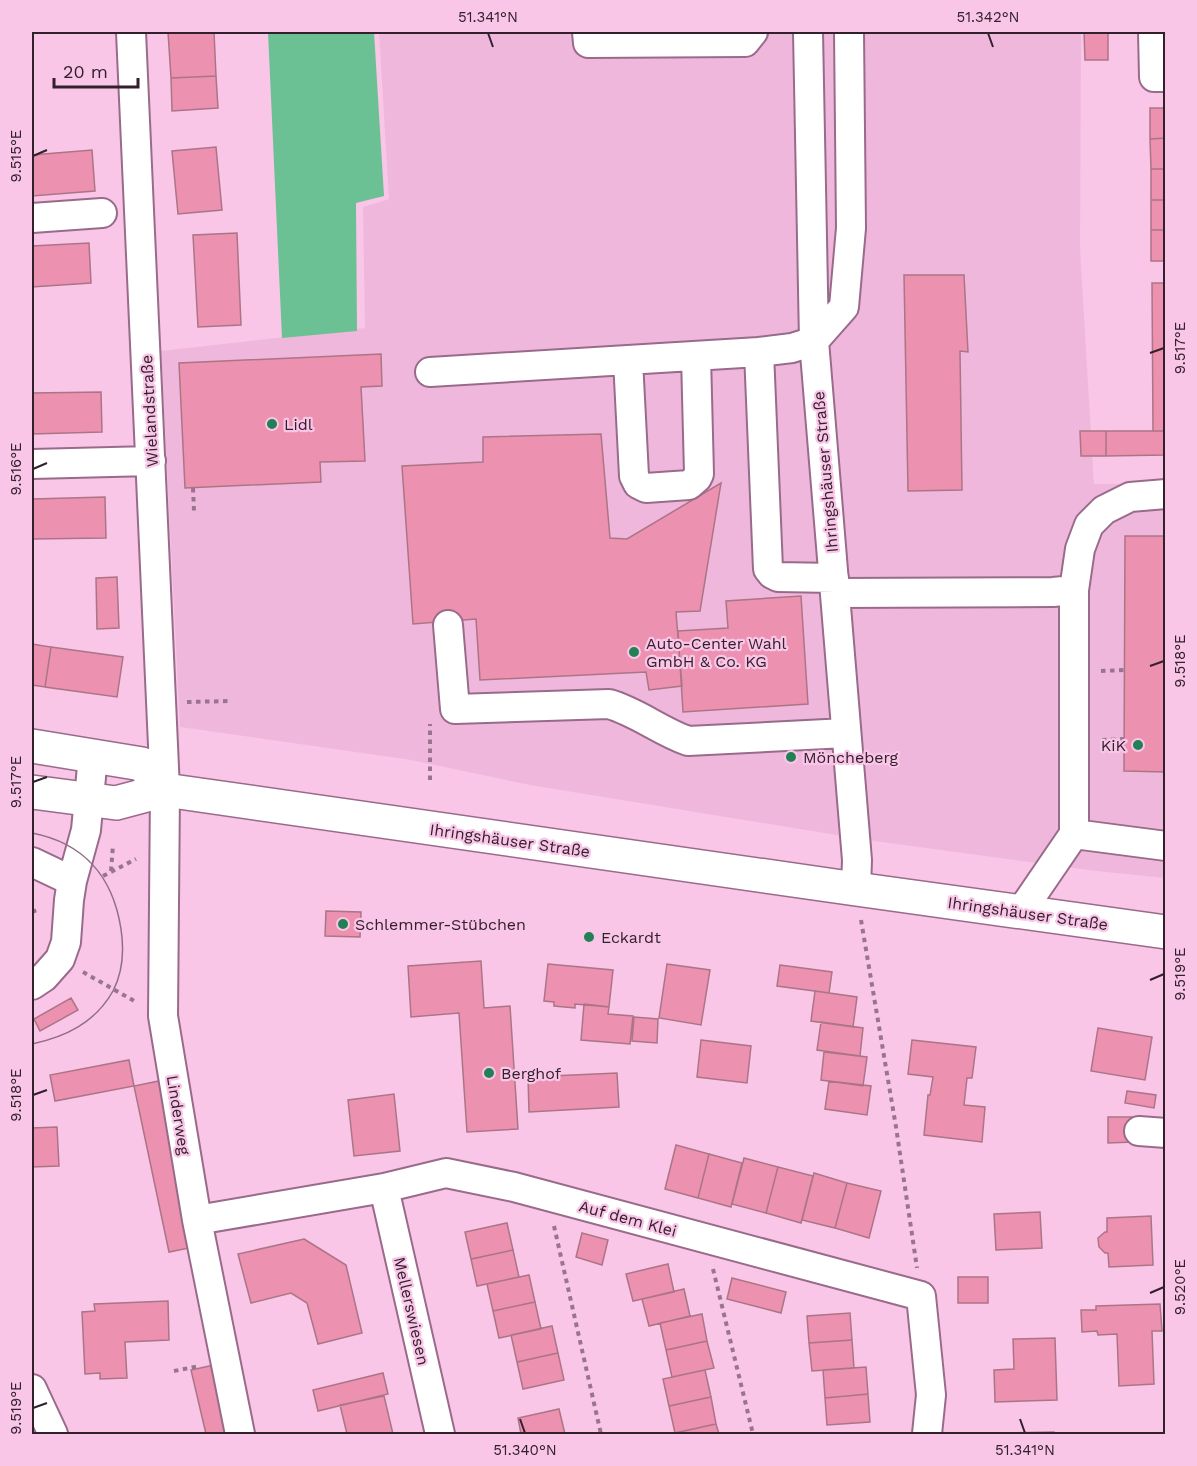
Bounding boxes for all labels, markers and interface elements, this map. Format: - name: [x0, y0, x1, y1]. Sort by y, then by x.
- text: 51.341°N: [458, 8, 518, 26]
- text: 51.342°N: [956, 8, 1020, 26]
- scale bar: [54, 51, 138, 89]
- text: 20 m: [63, 61, 108, 82]
- text: 9.515°E: [7, 130, 25, 182]
- text: 9.517°E: [1171, 322, 1189, 374]
- street label: Wielandstraße: [137, 354, 162, 468]
- street label: Ihringshäuser Straße: [809, 391, 842, 553]
- place label: Lidl: [284, 415, 313, 434]
- marker: Lidl: [265, 417, 279, 431]
- text: 9.516°E: [7, 442, 25, 496]
- place label: Auto-Center Wahl GmbH & Co. KG: [646, 634, 787, 671]
- text: 9.518°E: [1171, 634, 1189, 688]
- marker: Auto-Center Wahl GmbH & Co. KG: [627, 645, 641, 659]
- place label: KiK: [1101, 736, 1127, 755]
- marker: KiK: [1131, 738, 1145, 752]
- place label: Möncheberg: [803, 748, 899, 767]
- marker: Möncheberg: [784, 750, 798, 764]
- text: 9.517°E: [7, 756, 25, 808]
- street label: Ihringshäuser Straße: [429, 820, 591, 861]
- street label: Ihringshäuser Straße: [947, 893, 1109, 934]
- place label: Schlemmer-Stübchen: [355, 915, 526, 934]
- marker: Schlemmer-Stübchen: [336, 917, 350, 931]
- place label: Eckardt: [601, 928, 661, 947]
- marker: Eckardt: [582, 930, 596, 944]
- text: 9.519°E: [1171, 947, 1189, 1001]
- place label: Berghof: [501, 1064, 562, 1083]
- marker: Berghof: [482, 1066, 496, 1080]
- text: 9.518°E: [7, 1068, 25, 1122]
- street label: Linderweg: [163, 1074, 194, 1157]
- street label: Auf dem Klei: [577, 1196, 679, 1241]
- street label: Mellerswiesen: [390, 1255, 433, 1367]
- text: 9.520°E: [1171, 1259, 1189, 1315]
- text: 9.519°E: [7, 1381, 25, 1435]
- text: 51.340°N: [493, 1441, 557, 1459]
- text: 51.341°N: [995, 1441, 1055, 1459]

